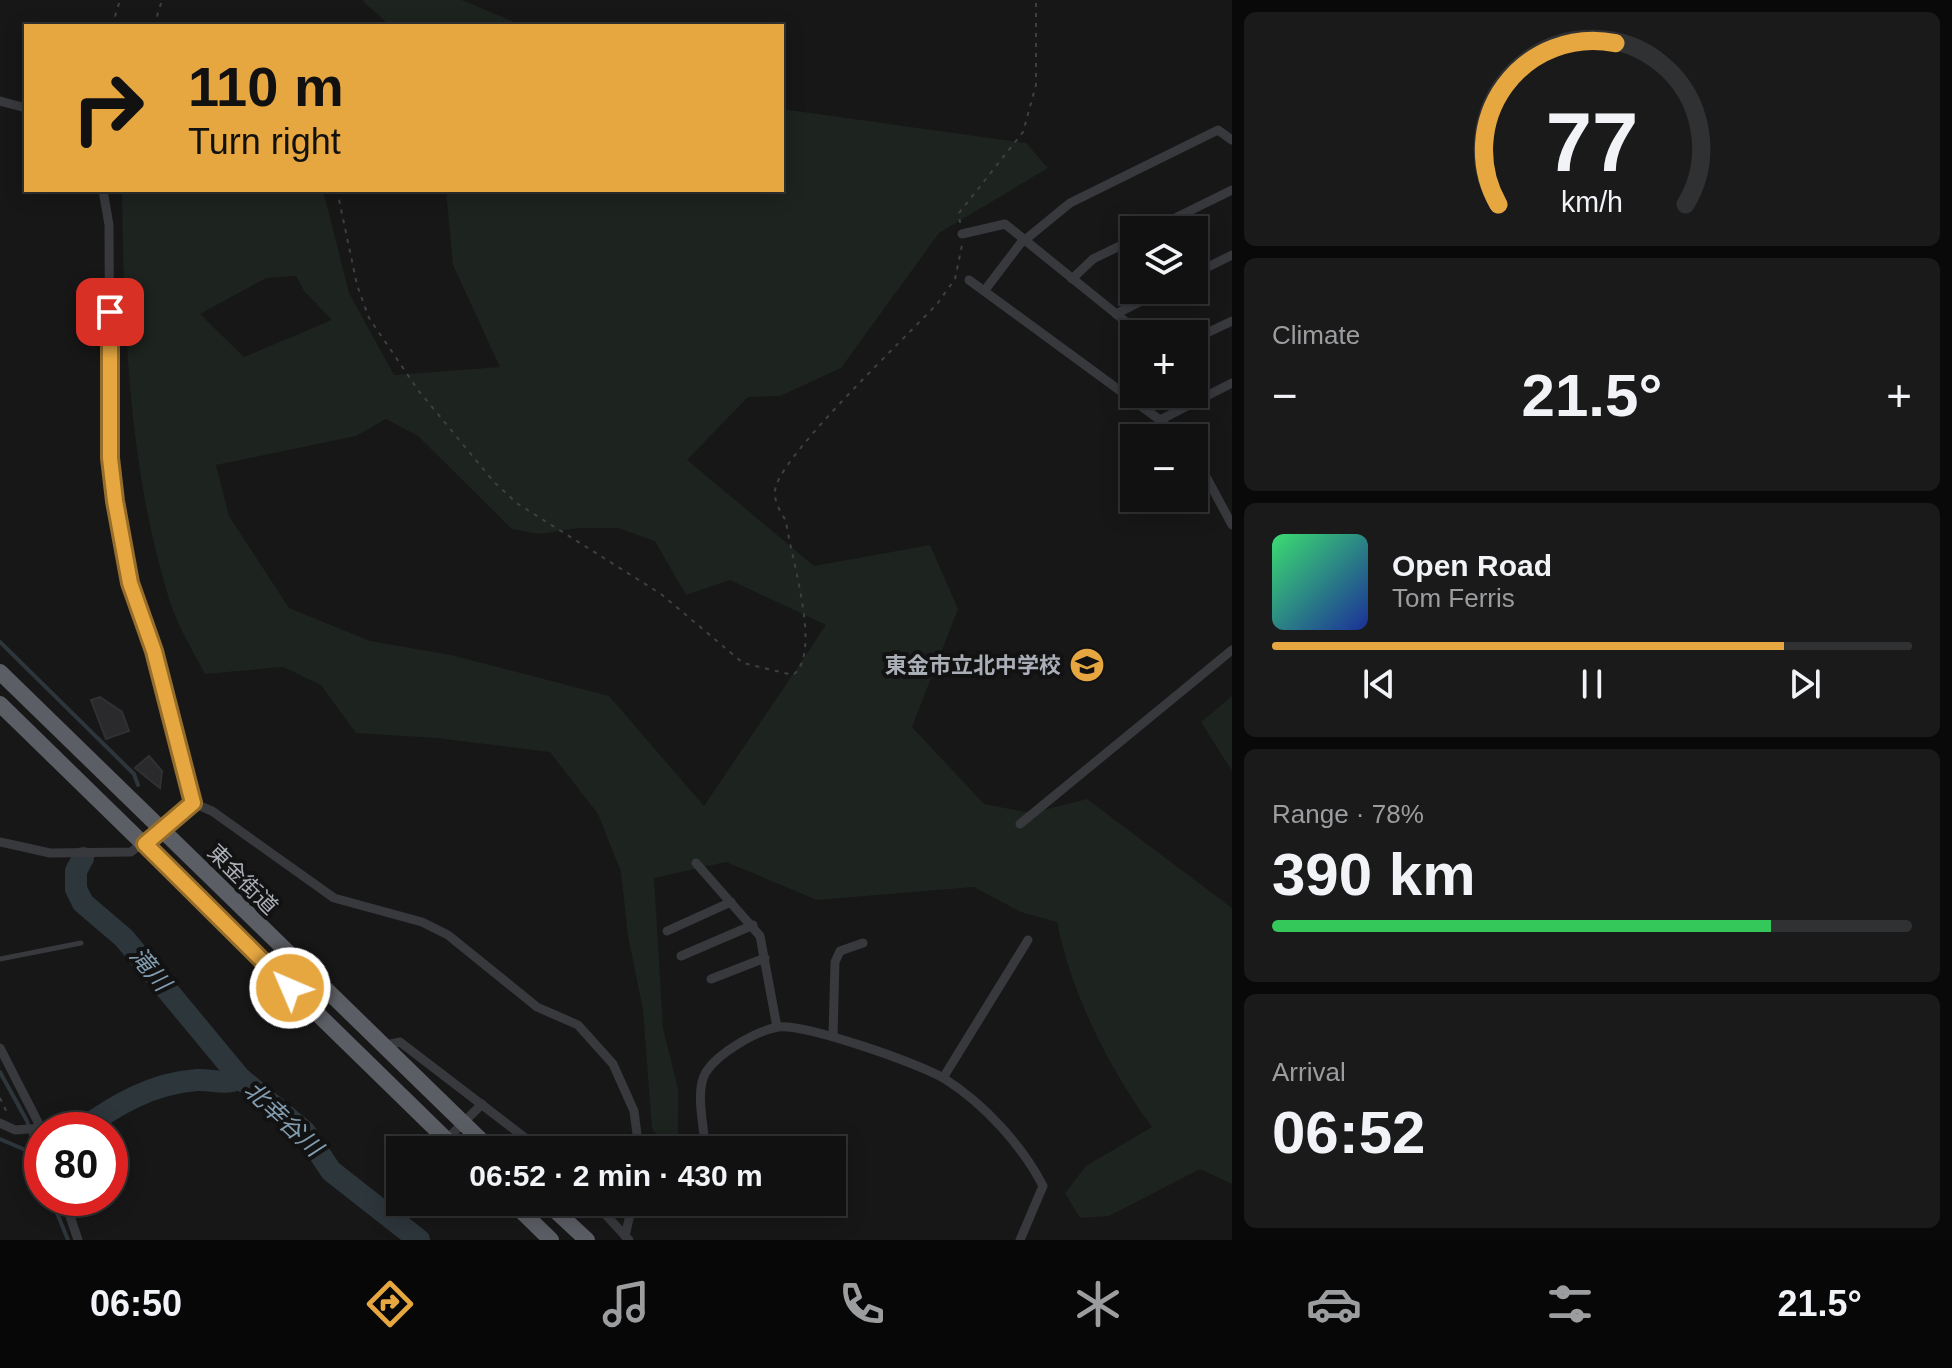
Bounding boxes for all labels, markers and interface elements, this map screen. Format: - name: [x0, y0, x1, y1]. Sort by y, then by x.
- text: 110 m: [188, 55, 344, 118]
- icon: right: [56, 56, 160, 160]
- text: 77: [1546, 95, 1638, 188]
- text: Turn right: [188, 121, 341, 162]
- text: km/h: [1561, 186, 1623, 218]
- map controls: [1120, 216, 1208, 512]
- button: layers: [1120, 216, 1208, 304]
- pin: [76, 278, 144, 346]
- icon: arrive: [88, 290, 132, 334]
- button: +: [1120, 320, 1208, 408]
- text: Climate: [1272, 320, 1360, 350]
- text: 21.5°: [1522, 362, 1662, 429]
- text: −: [1272, 371, 1298, 420]
- text: +: [1886, 371, 1912, 420]
- button: −: [1120, 424, 1208, 512]
- text: Open Road: [1392, 549, 1552, 582]
- text: Tom Ferris: [1392, 583, 1515, 613]
- school or university icon: 東金市立北中学校: [1068, 646, 1106, 684]
- place label: 東金市立北中学校: [885, 653, 1061, 678]
- icon: previous: [1357, 662, 1401, 706]
- icon: pause: [1570, 662, 1614, 706]
- icon: next: [1783, 662, 1827, 706]
- text: Range · 78%: [1272, 799, 1424, 829]
- street label: 東金街道: [203, 839, 283, 919]
- text: 390 km: [1272, 841, 1476, 908]
- water label: 滝川: [125, 942, 178, 998]
- position arrow: [248, 946, 332, 1030]
- text: Arrival: [1272, 1057, 1346, 1087]
- water label: 北幸谷川: [239, 1076, 330, 1163]
- text: 06:52: [1272, 1099, 1425, 1166]
- speed limit sign: 80: [24, 1112, 128, 1216]
- text: 06:52 · 2 min · 430 m: [469, 1159, 763, 1192]
- icon: directions: [362, 1276, 418, 1332]
- icon: music: [598, 1276, 654, 1332]
- icon: phone: [834, 1276, 890, 1332]
- icon: climate: [1070, 1276, 1126, 1332]
- icon: car: [1306, 1276, 1362, 1332]
- icon: filters: [1542, 1276, 1598, 1332]
- text: 06:50: [90, 1283, 182, 1324]
- text: 21.5°: [1777, 1283, 1862, 1324]

